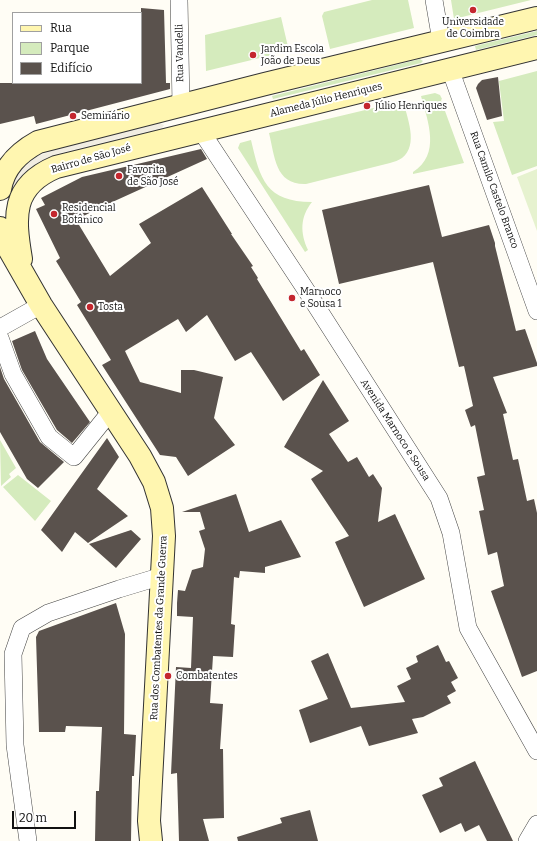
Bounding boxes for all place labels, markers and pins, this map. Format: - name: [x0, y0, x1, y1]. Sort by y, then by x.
- marker: Universidade de Coimbra: [468, 5, 478, 15]
- place label: Universidade de Coimbra: [442, 16, 504, 40]
- place label: Jardim Escola João de Deus: [261, 43, 324, 66]
- marker: Jardim Escola João de Deus: [248, 50, 258, 60]
- place label: Júlio Henriques: [375, 100, 447, 112]
- marker: Júlio Henriques: [362, 101, 372, 111]
- place label: Seminário: [81, 110, 130, 122]
- marker: Seminário: [68, 111, 78, 121]
- place label: Favorita de São José: [127, 164, 179, 188]
- marker: Favorita de São José: [114, 171, 124, 181]
- place label: Residencial Botânico: [62, 202, 116, 226]
- marker: Residencial Botânico: [49, 209, 59, 219]
- place label: Marnoco e Sousa 1: [300, 286, 342, 310]
- marker: Marnoco e Sousa 1: [287, 293, 297, 303]
- place label: Tosta: [98, 301, 123, 313]
- marker: Tosta: [85, 302, 95, 312]
- place label: Combatentes: [176, 670, 238, 682]
- marker: Combatentes: [163, 671, 173, 681]

